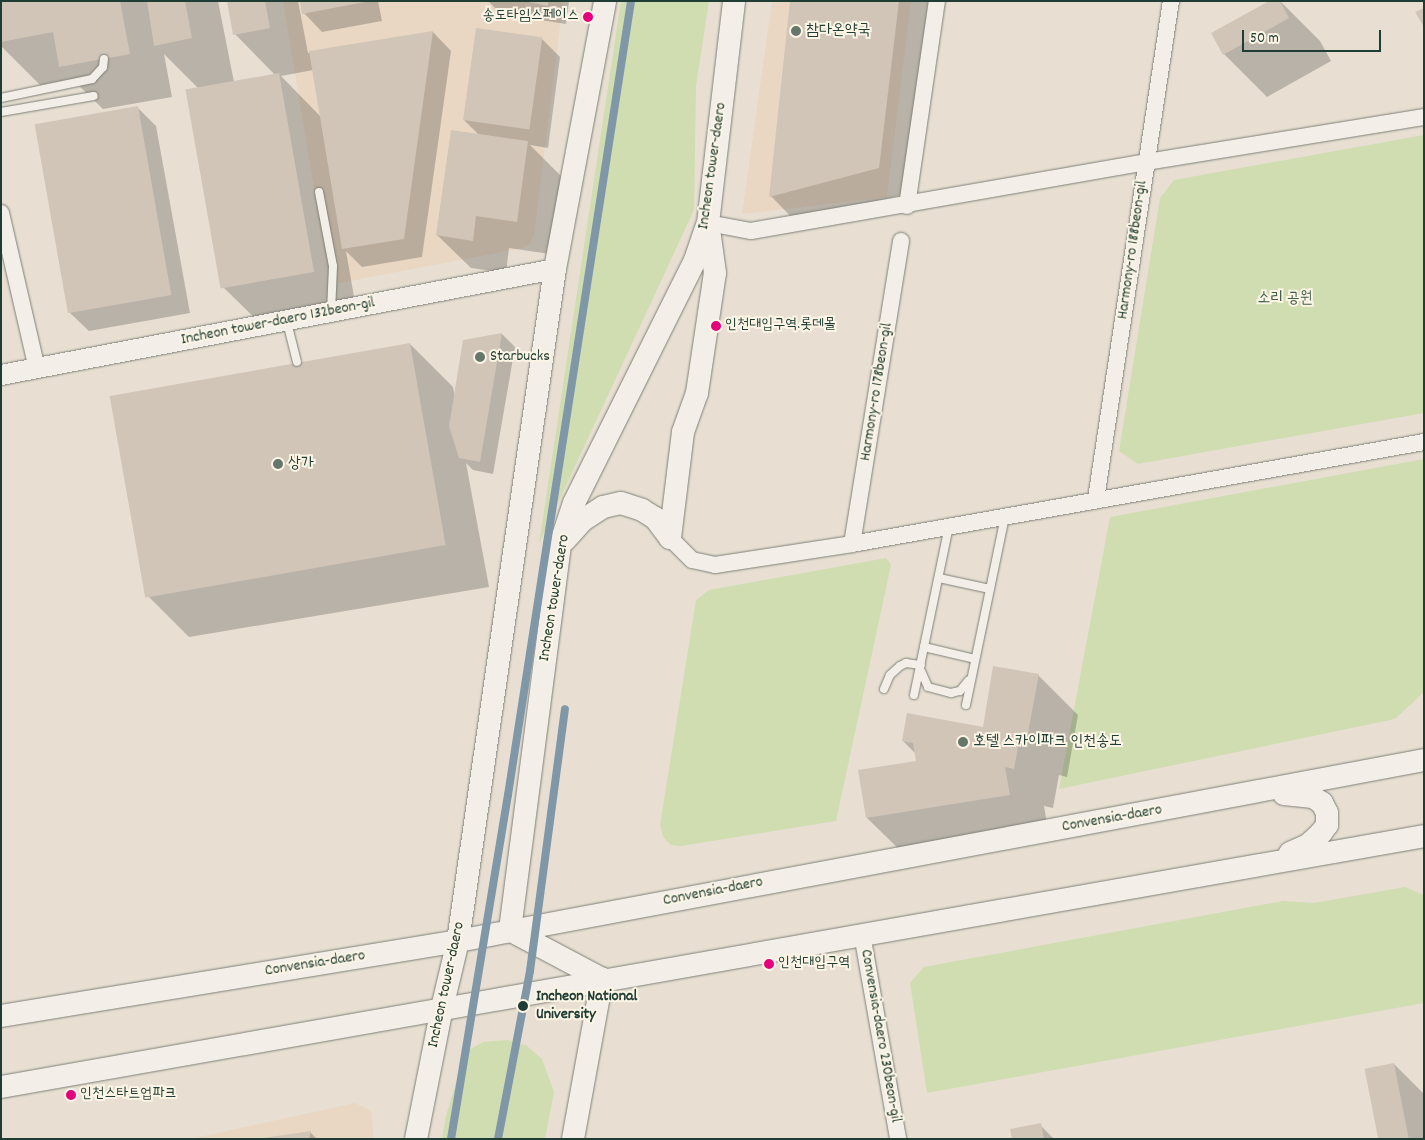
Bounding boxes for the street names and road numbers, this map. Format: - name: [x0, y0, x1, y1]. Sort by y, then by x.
- street label: Incheon tower-daero: [695, 101, 731, 231]
- street label: Harmony-ro 188beon-gil: [1114, 179, 1152, 321]
- street label: Incheon tower-daero 132beon-gil: [179, 294, 377, 350]
- street label: Harmony-ro 178beon-gil: [857, 322, 897, 462]
- street label: Incheon tower-daero: [535, 533, 575, 663]
- street label: Convensia-daero: [1060, 801, 1164, 837]
- street label: Convensia-daero: [661, 873, 765, 911]
- street label: Incheon tower-daero: [424, 920, 470, 1050]
- street label: Convensia-daero: [263, 947, 367, 981]
- street label: Convensia-daero 230beon-gil: [855, 948, 905, 1124]

